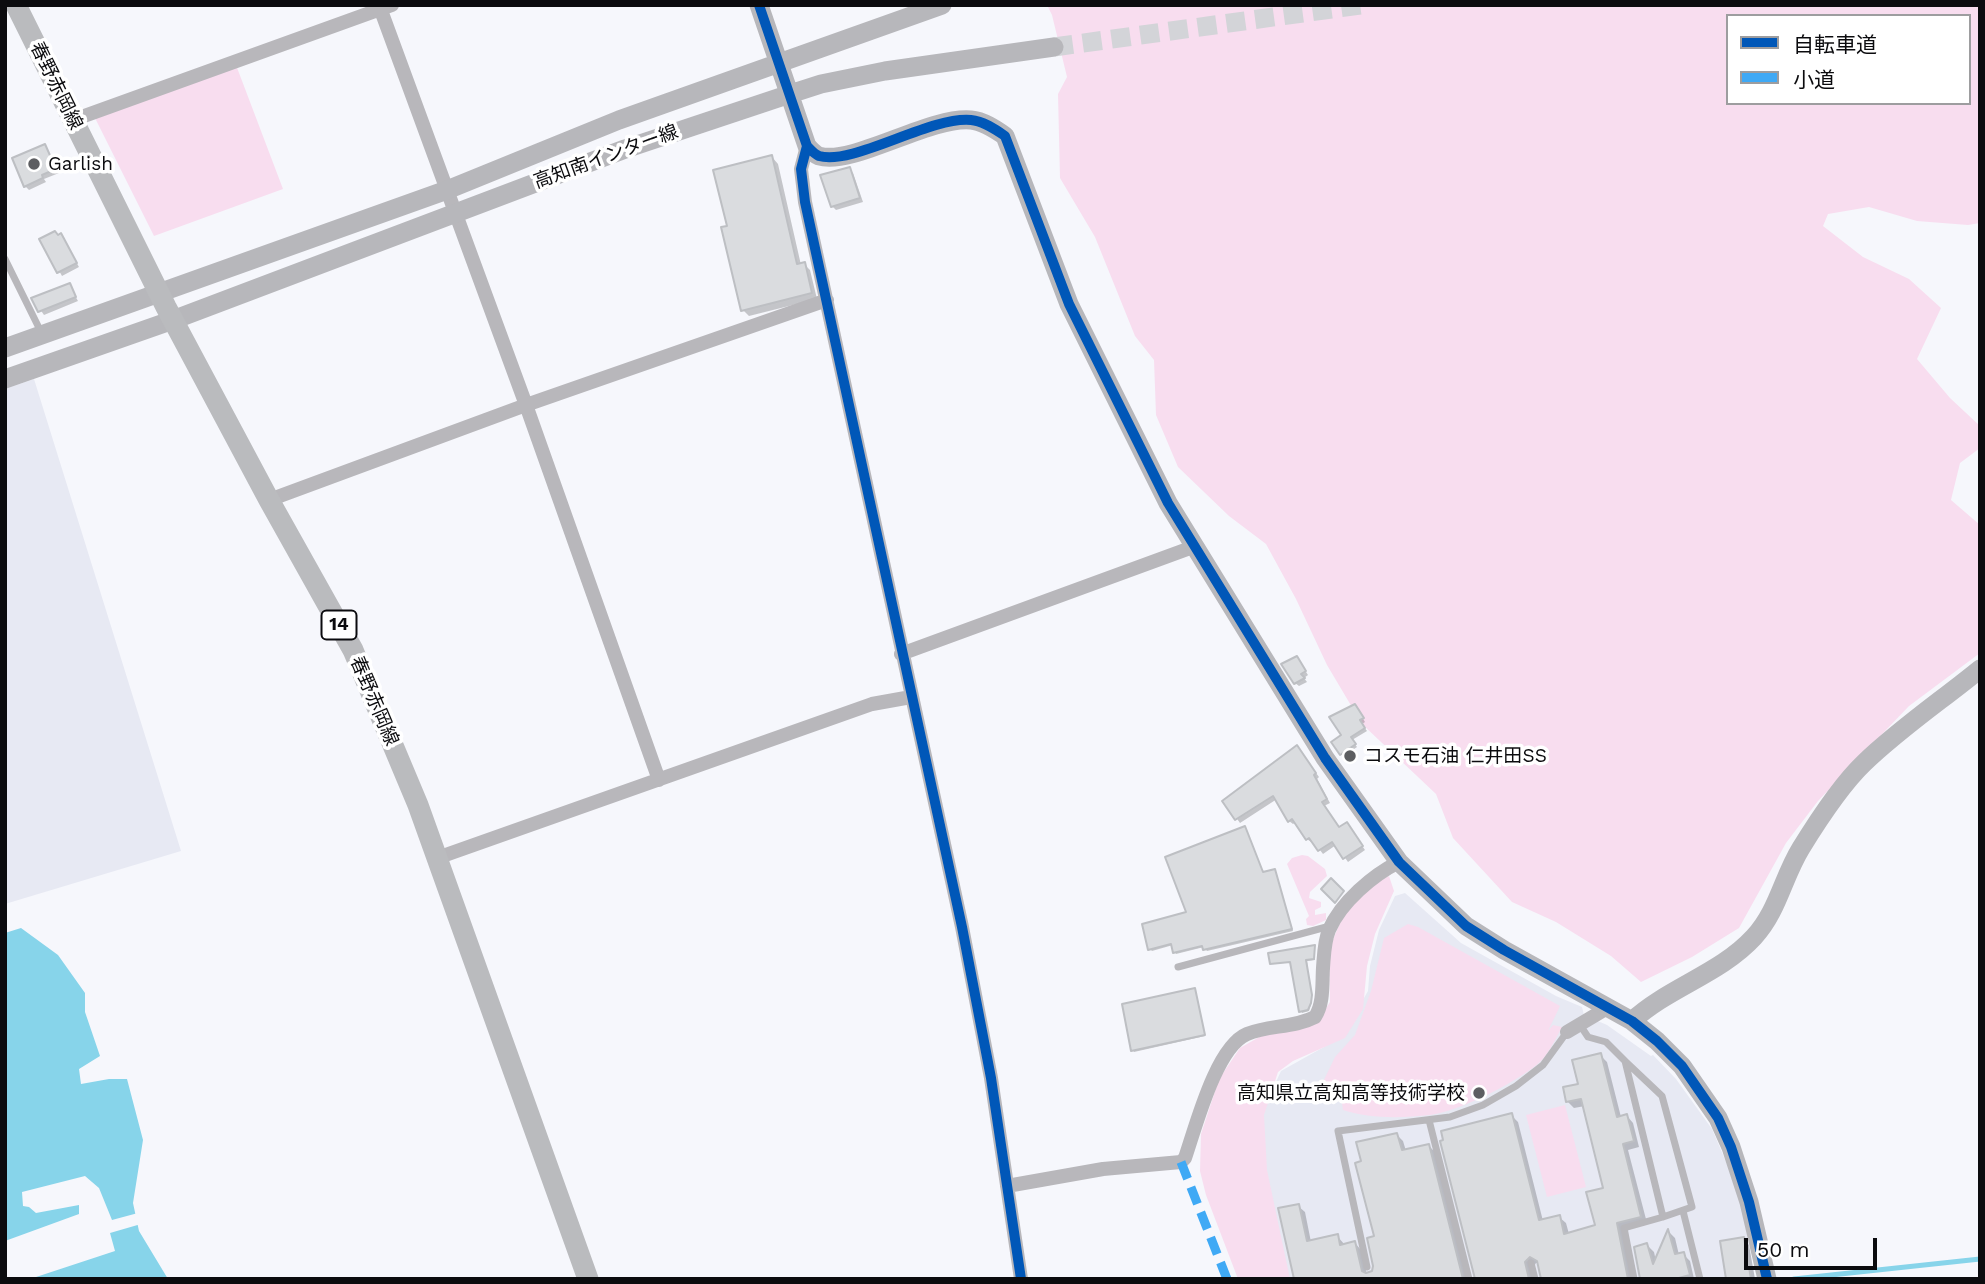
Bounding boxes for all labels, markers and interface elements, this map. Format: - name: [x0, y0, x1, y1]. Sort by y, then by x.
- legend: [1726, 14, 1971, 105]
- text: 自転車道: [1793, 32, 1877, 57]
- street label: 春野赤岡線: [25, 38, 87, 134]
- text: 小道: [1793, 67, 1835, 92]
- street label: 高知南インター線: [531, 120, 681, 194]
- place label: Garlish: [48, 153, 113, 175]
- marker: Garlish: [26, 156, 42, 172]
- road number: 14: [322, 610, 356, 640]
- street label: 春野赤岡線: [345, 653, 403, 749]
- place label: コスモ石油 仁井田SS: [1364, 745, 1547, 767]
- marker: コスモ石油 仁井田SS: [1342, 748, 1358, 764]
- place label: 高知県立高知高等技術学校: [1237, 1082, 1465, 1104]
- marker: 高知県立高知高等技術学校: [1471, 1085, 1487, 1101]
- scale bar: [1747, 1224, 1880, 1268]
- text: 50 m: [1757, 1237, 1809, 1262]

